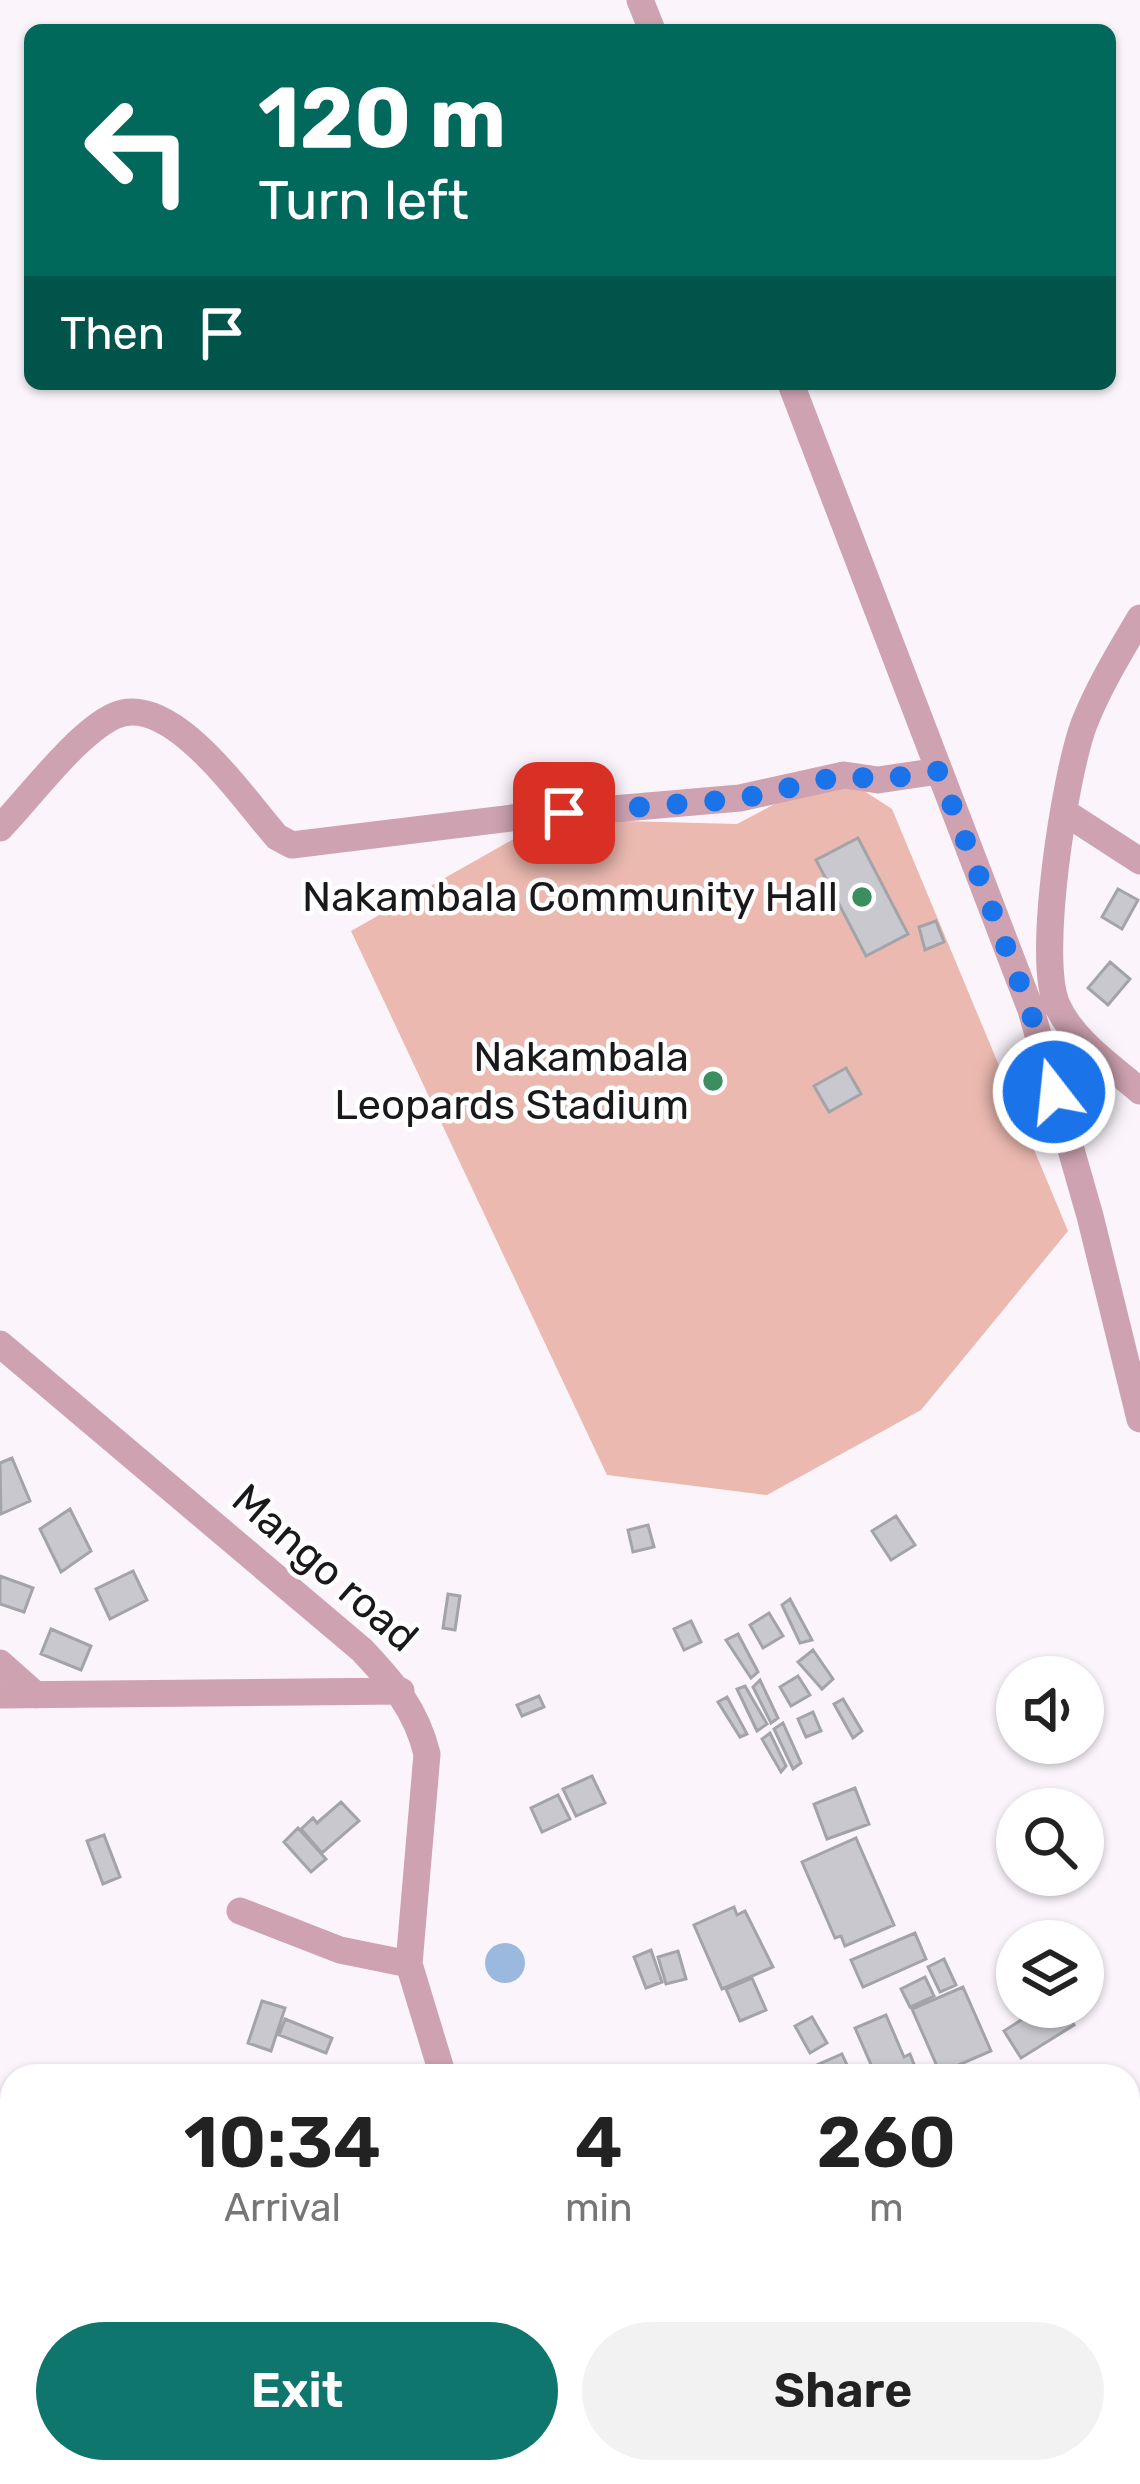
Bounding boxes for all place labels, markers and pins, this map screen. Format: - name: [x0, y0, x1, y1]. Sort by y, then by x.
- pin: [513, 762, 615, 864]
- place label: Nakambala Community Hall: [302, 872, 838, 922]
- marker: Nakambala Community Hall: [849, 884, 875, 910]
- place label: Nakambala Leopards Stadium: [334, 1032, 689, 1130]
- marker: Nakambala Leopards Stadium: [700, 1068, 726, 1094]

